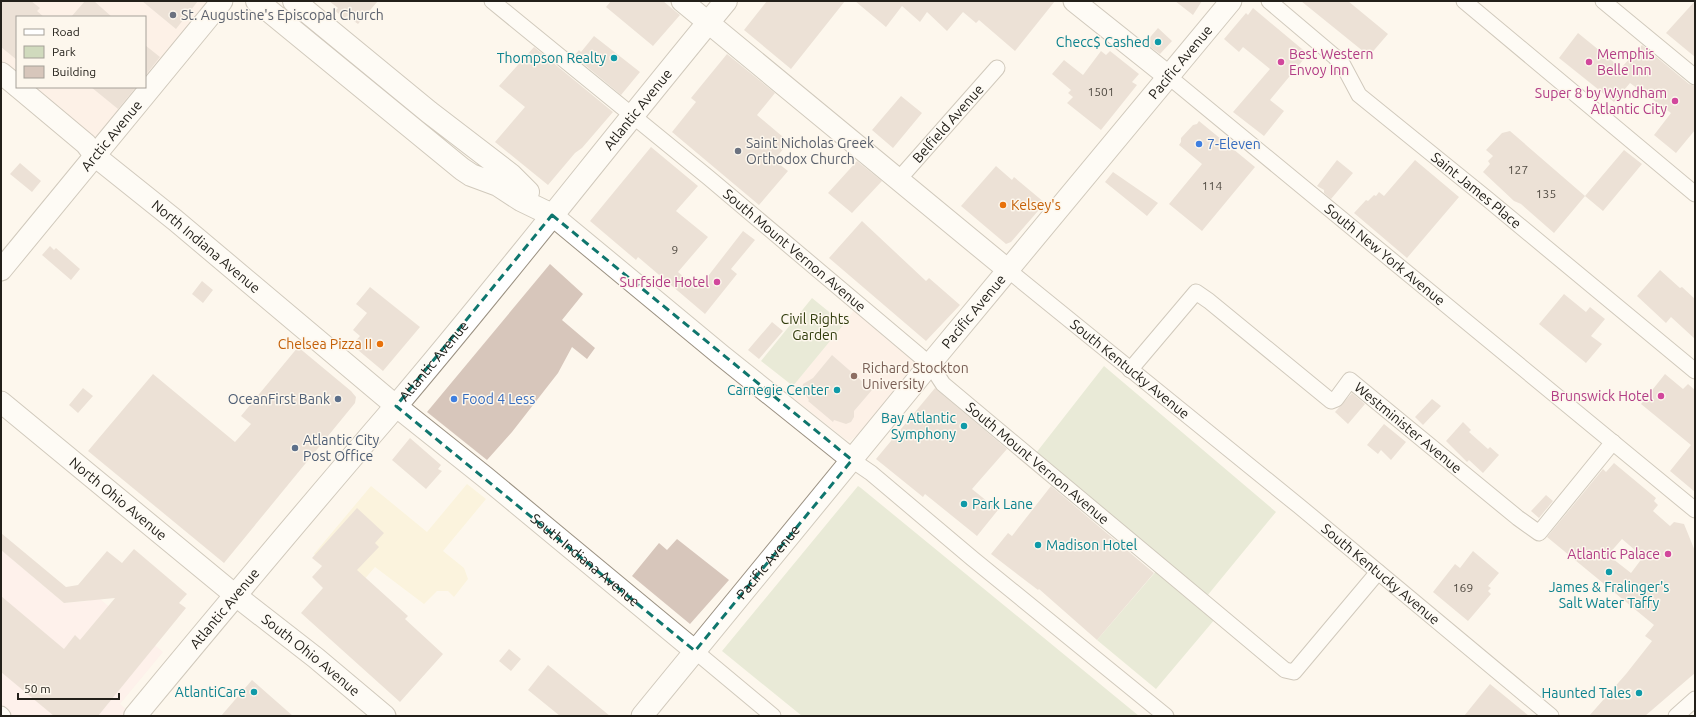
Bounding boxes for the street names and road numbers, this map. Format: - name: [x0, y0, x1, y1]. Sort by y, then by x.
- street label: Pacific Avenue: [1145, 22, 1216, 102]
- street label: Atlantic Avenue: [600, 66, 675, 153]
- street label: Belfield Avenue: [909, 81, 987, 166]
- street label: Arctic Avenue: [78, 97, 145, 174]
- street label: Saint James Place: [1428, 149, 1525, 232]
- street label: South Mount Vernon Avenue: [720, 186, 869, 315]
- street label: North Indiana Avenue: [149, 197, 264, 296]
- street label: South New York Avenue: [1322, 201, 1448, 309]
- street label: Pacific Avenue: [938, 271, 1009, 352]
- street label: South Kentucky Avenue: [1067, 316, 1193, 422]
- street label: Atlantic Avenue: [396, 318, 472, 404]
- street label: Westminister Avenue: [1351, 379, 1465, 476]
- street label: South Mount Vernon Avenue: [963, 399, 1112, 527]
- street label: North Ohio Avenue: [66, 454, 170, 543]
- street label: South Indiana Avenue: [528, 510, 643, 610]
- street label: South Kentucky Avenue: [1318, 520, 1443, 628]
- street label: Pacific Avenue: [733, 522, 803, 602]
- street label: Atlantic Avenue: [186, 565, 262, 652]
- street label: South Ohio Avenue: [259, 611, 363, 699]

